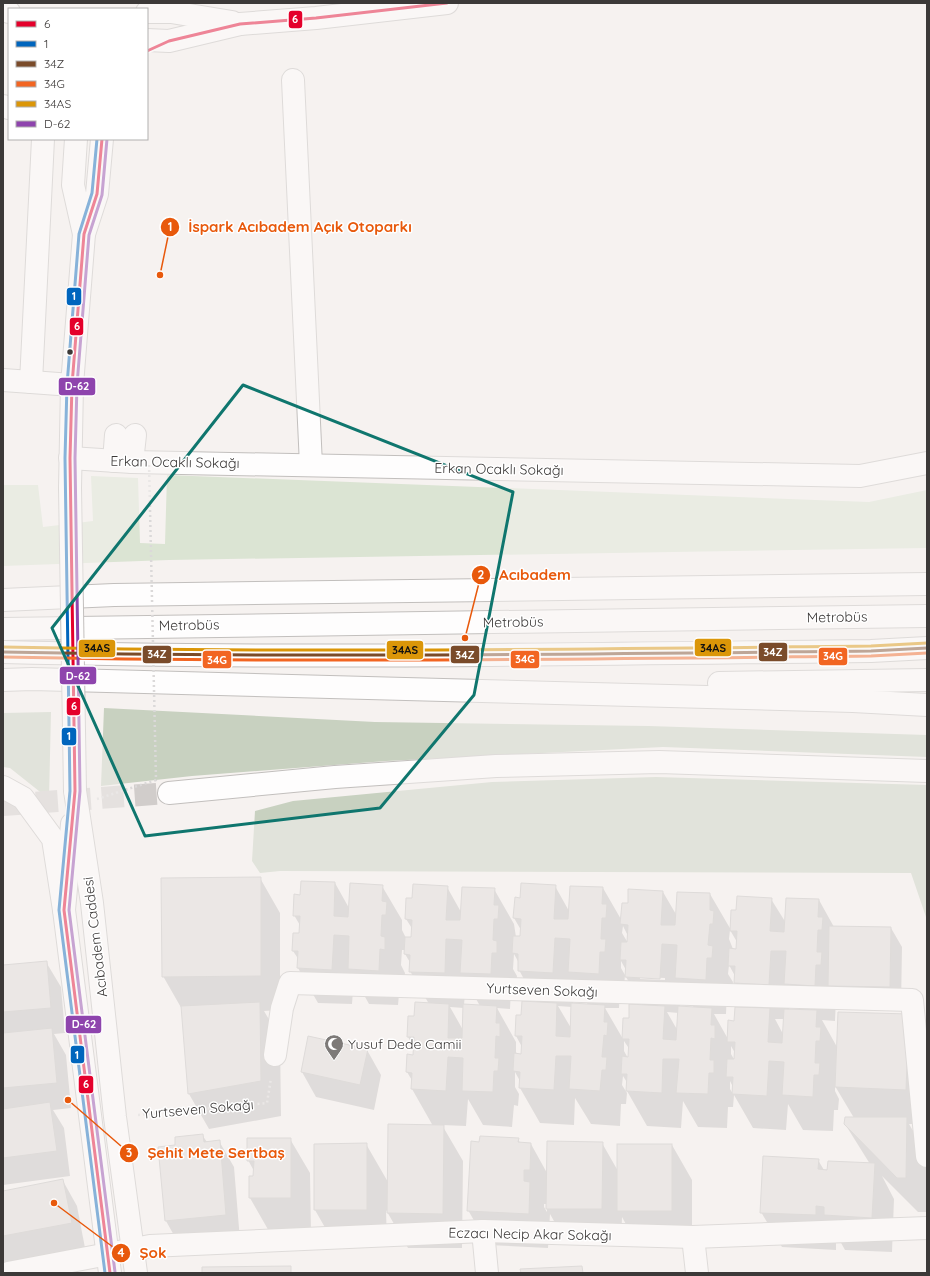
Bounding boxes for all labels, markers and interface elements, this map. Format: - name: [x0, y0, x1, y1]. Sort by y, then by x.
- legend: [8, 8, 148, 140]
- line badge: 6: [288, 10, 303, 29]
- text: 6: [292, 12, 298, 26]
- text: 6: [44, 16, 51, 31]
- text: 1: [44, 36, 48, 51]
- text: 34Z: [44, 56, 65, 71]
- text: 34G: [44, 76, 65, 91]
- text: 34AS: [44, 96, 71, 111]
- text: D-62: [44, 116, 71, 131]
- callout: İspark Acıbadem Açık Otoparkı: [160, 213, 420, 240]
- text: İspark Acıbadem Açık Otoparkı: [188, 217, 412, 236]
- text: 1: [168, 219, 172, 234]
- line badge: 1: [66, 287, 82, 306]
- text: 1: [72, 289, 76, 303]
- line badge: 6: [69, 317, 84, 336]
- text: 6: [74, 319, 80, 333]
- unlabelled marker: [65, 347, 75, 357]
- line badge: D-62: [58, 377, 96, 396]
- text: D-62: [65, 379, 89, 393]
- street label: Erkan Ocaklı Sokağı: [110, 452, 240, 472]
- street label: Erkan Ocaklı Sokağı: [434, 459, 564, 479]
- callout: Acıbadem: [471, 561, 579, 588]
- text: Acıbadem: [499, 565, 571, 584]
- text: 2: [478, 567, 485, 582]
- street label: Metrobüs: [806, 607, 868, 627]
- street label: Metrobüs: [482, 612, 544, 632]
- street label: Metrobüs: [158, 615, 220, 635]
- line badge: 34AS: [694, 638, 732, 657]
- line badge: 34AS: [78, 639, 116, 658]
- line badge: 34AS: [386, 640, 424, 660]
- text: 34AS: [84, 641, 110, 655]
- text: 34AS: [700, 641, 726, 655]
- line badge: 34Z: [758, 642, 788, 662]
- text: 34AS: [392, 643, 418, 657]
- line badge: 34Z: [142, 645, 172, 664]
- line badge: 34Z: [450, 645, 480, 664]
- text: 34Z: [763, 645, 783, 659]
- text: 34Z: [147, 647, 167, 661]
- line badge: 34G: [818, 647, 848, 666]
- text: 34Z: [455, 648, 475, 662]
- text: 34G: [823, 649, 843, 663]
- line badge: 34G: [202, 650, 232, 669]
- line badge: 34G: [510, 650, 540, 669]
- text: 34G: [515, 652, 535, 666]
- text: 34G: [207, 653, 227, 667]
- line badge: D-62: [59, 666, 97, 685]
- text: D-62: [66, 669, 90, 683]
- line badge: 6: [66, 697, 81, 716]
- text: 6: [71, 699, 77, 713]
- line badge: 1: [61, 727, 77, 746]
- text: 1: [67, 729, 71, 743]
- street label: Acıbadem Caddesi: [79, 876, 111, 998]
- street label: Yurtseven Sokağı: [486, 979, 598, 1001]
- line badge: D-62: [65, 1015, 102, 1034]
- text: D-62: [72, 1017, 96, 1031]
- mosque icon: Yusuf Dede Camii: [323, 1033, 345, 1061]
- place label: Yusuf Dede Camii: [348, 1035, 462, 1053]
- line badge: 1: [70, 1045, 85, 1064]
- text: 1: [75, 1048, 79, 1062]
- line badge: 6: [78, 1075, 94, 1094]
- text: 6: [83, 1077, 89, 1091]
- street label: Yurtseven Sokağı: [142, 1095, 254, 1123]
- callout: Şehit Mete Sertbaş: [119, 1139, 293, 1166]
- text: Şehit Mete Sertbaş: [147, 1143, 285, 1162]
- text: 3: [126, 1145, 132, 1160]
- street label: Eczacı Necip Akar Sokağı: [448, 1224, 612, 1244]
- callout: Şok: [111, 1239, 174, 1266]
- text: Şok: [140, 1243, 166, 1262]
- text: 4: [117, 1245, 125, 1260]

